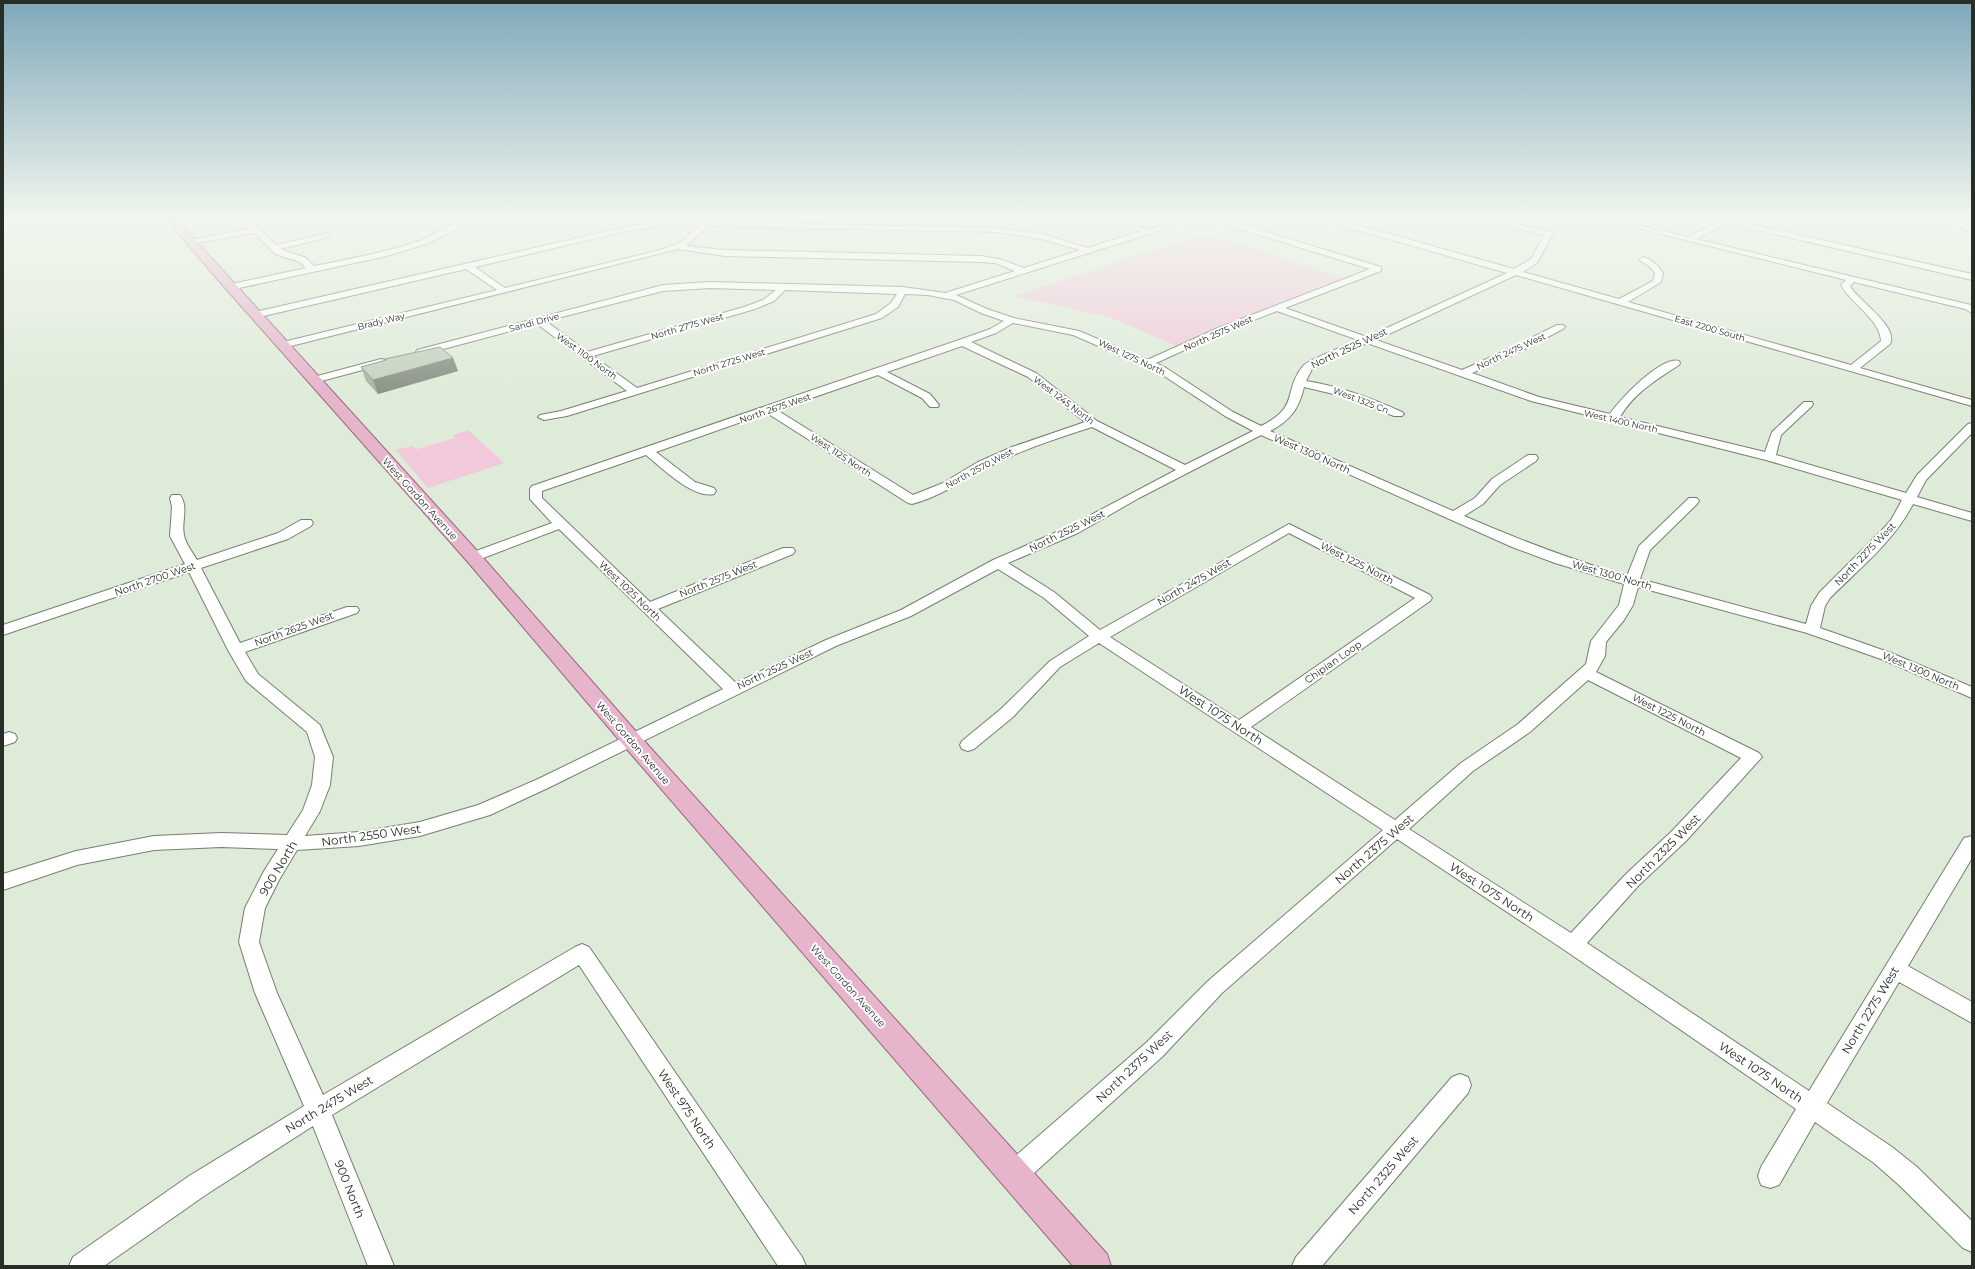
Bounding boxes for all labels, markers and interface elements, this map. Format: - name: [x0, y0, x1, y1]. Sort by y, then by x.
- street label: Brady Way: [356, 310, 406, 332]
- street label: Sandi Drive: [508, 310, 561, 334]
- street label: North 2775 West: [650, 310, 725, 342]
- street label: North 2575 West: [1182, 313, 1255, 353]
- street label: East 2200 South: [1673, 313, 1747, 343]
- street label: North 2525 West: [1309, 325, 1389, 371]
- street label: West 1100 North: [554, 330, 620, 382]
- street label: North 2475 West: [1475, 330, 1548, 372]
- street label: West 1275 North: [1097, 337, 1167, 377]
- street label: North 2725 West: [692, 346, 767, 378]
- street label: West 1245 North: [1031, 374, 1097, 426]
- street label: West 1325 Cn: [1332, 384, 1390, 416]
- street label: North 2675 West: [738, 390, 813, 425]
- street label: West 1400 North: [1583, 407, 1659, 435]
- street label: West 1125 North: [808, 431, 874, 479]
- street label: West 1300 North: [1272, 431, 1352, 477]
- street label: North 2570 West: [943, 445, 1015, 491]
- street label: West Gordon Avenue: [380, 455, 460, 543]
- street label: North 2525 West: [1027, 507, 1107, 555]
- street label: North 2275 West: [1832, 520, 1898, 588]
- street label: West 1225 North: [1318, 539, 1396, 587]
- street label: North 2475 West: [1155, 556, 1233, 608]
- street label: North 2575 West: [677, 557, 759, 601]
- street label: West 1300 North: [1570, 557, 1654, 593]
- street label: West 1025 North: [596, 558, 664, 624]
- street label: North 2700 West: [113, 559, 197, 599]
- street label: North 2625 West: [253, 609, 335, 649]
- street label: Chipian Loop: [1302, 638, 1364, 686]
- street label: North 2525 West: [735, 646, 815, 692]
- street label: West 1300 North: [1880, 649, 1962, 693]
- street label: West 1075 North: [1176, 682, 1266, 748]
- street label: West 1225 North: [1630, 691, 1708, 739]
- street label: West Gordon Avenue: [593, 699, 673, 787]
- street label: North 2325 West: [1623, 810, 1704, 891]
- street label: North 2375 West: [1332, 811, 1416, 887]
- street label: North 2550 West: [320, 821, 422, 849]
- street label: 900 North: [256, 838, 300, 898]
- street label: West 1075 North: [1447, 859, 1537, 925]
- street label: West Gordon Avenue: [808, 942, 888, 1030]
- street label: North 2275 West: [1838, 963, 1902, 1056]
- street label: North 2375 West: [1093, 1027, 1176, 1105]
- street label: West 1075 North: [1716, 1038, 1806, 1106]
- street label: West 975 North: [655, 1066, 719, 1152]
- street label: North 2475 West: [282, 1072, 376, 1136]
- street label: North 2325 West: [1345, 1133, 1421, 1217]
- street label: 900 North: [332, 1158, 368, 1220]

